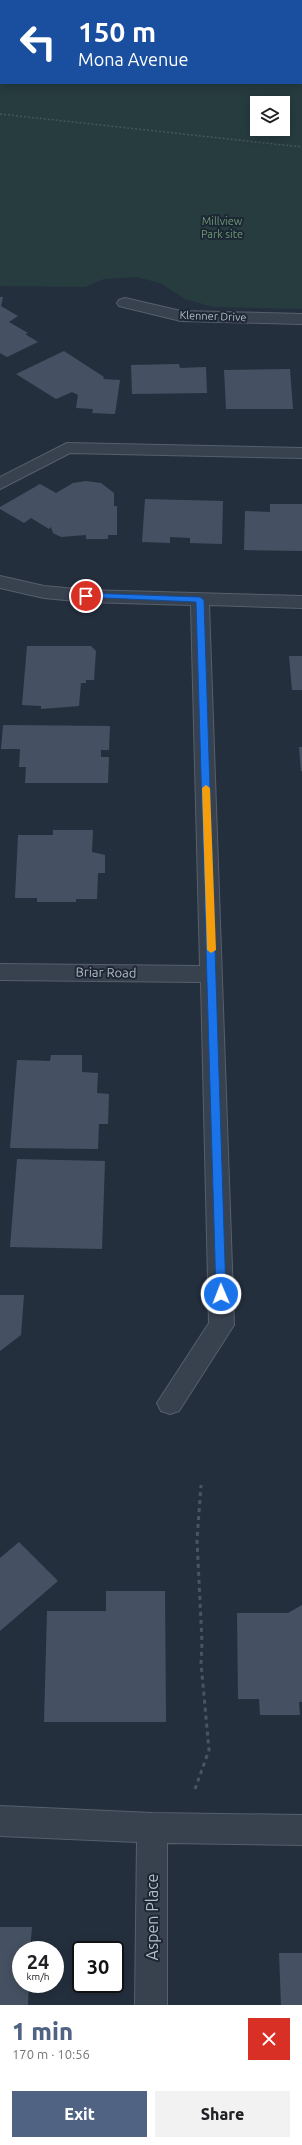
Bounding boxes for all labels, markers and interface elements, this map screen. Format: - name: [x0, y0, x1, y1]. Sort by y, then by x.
- icon: left: [12, 16, 64, 68]
- text: 150 m: [78, 16, 156, 47]
- text: Mona Avenue: [78, 49, 188, 69]
- map controls: [250, 96, 290, 136]
- button: layers: [250, 96, 290, 136]
- park label: Millview Park site: [201, 215, 243, 240]
- street label: Klenner Drive: [179, 309, 247, 323]
- pin: [69, 579, 103, 613]
- icon: arrive: [75, 585, 97, 607]
- street label: Briar Road: [75, 964, 137, 980]
- position arrow: [200, 1273, 242, 1315]
- street label: Aspen Place: [143, 1874, 161, 1960]
- speed limit sign: 30: [72, 1941, 124, 1993]
- text: 24: [27, 1950, 49, 1973]
- text: km/h: [26, 1971, 50, 1982]
- text: 1 min: [12, 2018, 73, 2045]
- button: close: [248, 2018, 290, 2060]
- text: 170 m · 10:56: [12, 2047, 90, 2061]
- button: Exit: [12, 2091, 147, 2137]
- button: Share: [155, 2091, 290, 2137]

